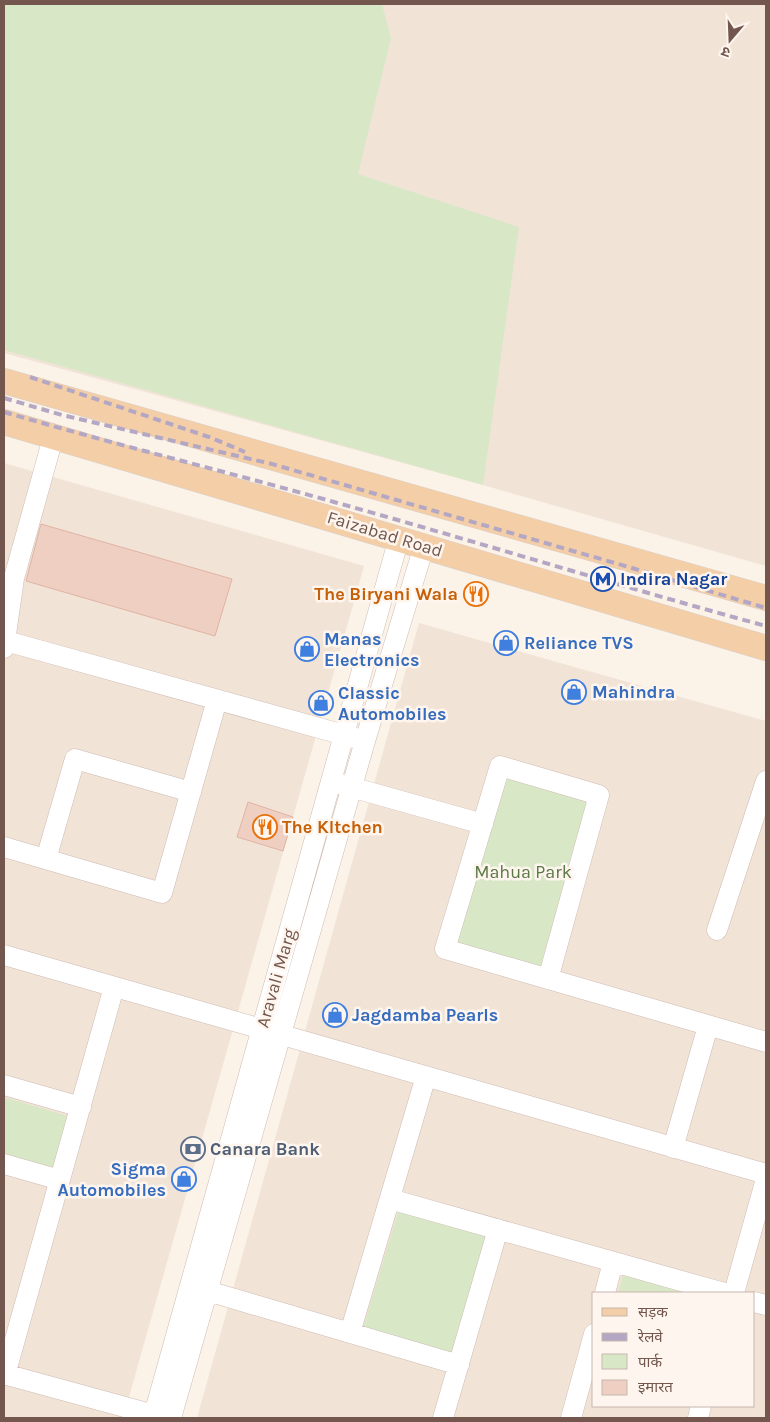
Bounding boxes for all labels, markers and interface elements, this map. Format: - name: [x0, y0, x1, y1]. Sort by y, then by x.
- north arrow: [705, 15, 755, 65]
- text: उ: [719, 42, 733, 61]
- street label: Faizabad Road: [325, 506, 445, 562]
- metro station icon: Indira Nagar: [590, 566, 616, 592]
- place label: Indira Nagar: [620, 568, 727, 590]
- restaurant icon: The Biryani Wala: [463, 581, 489, 607]
- place label: The Biryani Wala: [314, 583, 458, 605]
- place label: Manas Electronics: [324, 628, 420, 671]
- shop icon: Reliance TVS: [493, 630, 519, 656]
- place label: Reliance TVS: [524, 632, 634, 654]
- shop icon: Manas Electronics: [294, 636, 320, 662]
- shop icon: Mahindra: [561, 679, 587, 705]
- place label: Mahindra: [592, 681, 675, 703]
- place label: Classic Automobiles: [338, 682, 447, 725]
- shop icon: Classic Automobiles: [308, 690, 334, 716]
- restaurant icon: The KItchen: [252, 814, 278, 840]
- place label: The KItchen: [282, 816, 383, 838]
- park label: Mahua Park: [474, 861, 572, 883]
- street label: Aravali Marg: [251, 926, 301, 1030]
- shop icon: Jagdamba Pearls: [322, 1002, 348, 1028]
- place label: Jagdamba Pearls: [352, 1004, 498, 1026]
- bank icon: Canara Bank: [180, 1136, 206, 1162]
- place label: Canara Bank: [210, 1138, 320, 1160]
- place label: Sigma Automobiles: [57, 1158, 166, 1201]
- shop icon: Sigma Automobiles: [171, 1166, 197, 1192]
- legend: [592, 1292, 755, 1407]
- text: सड़क: [638, 1303, 668, 1321]
- text: रेलवे: [637, 1328, 663, 1346]
- text: पार्क: [638, 1353, 662, 1371]
- text: इमारत: [638, 1378, 673, 1396]

